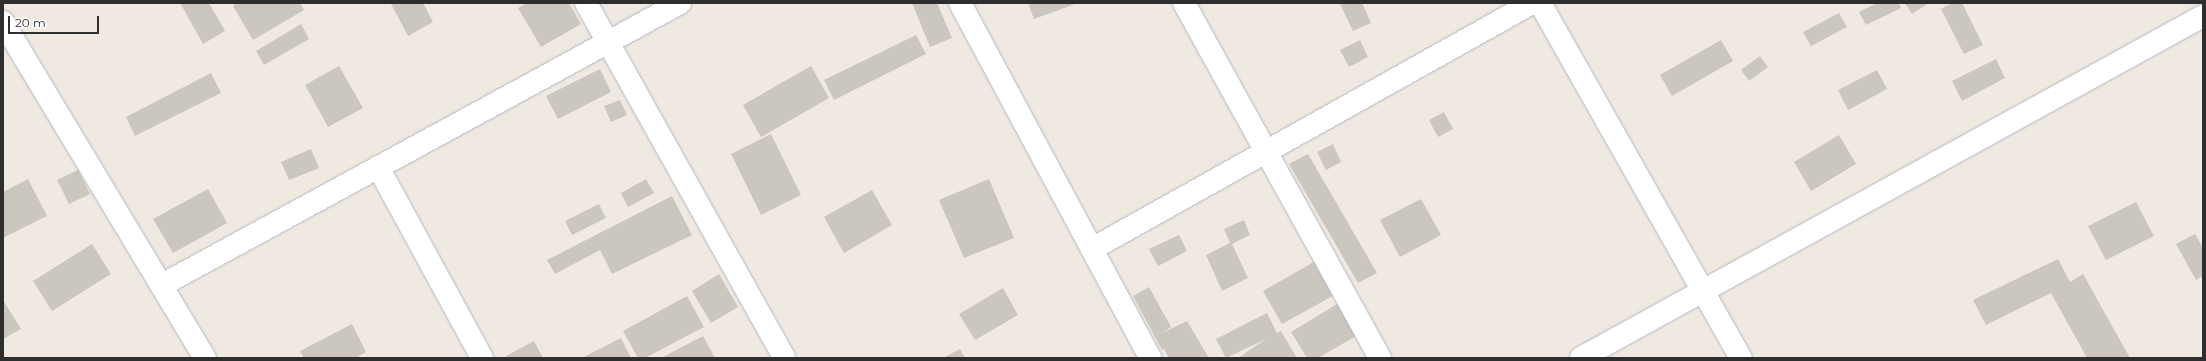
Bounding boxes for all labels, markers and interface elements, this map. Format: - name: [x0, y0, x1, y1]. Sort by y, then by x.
- scale bar: [10, 8, 101, 34]
- text: 20 m: [15, 15, 46, 30]

